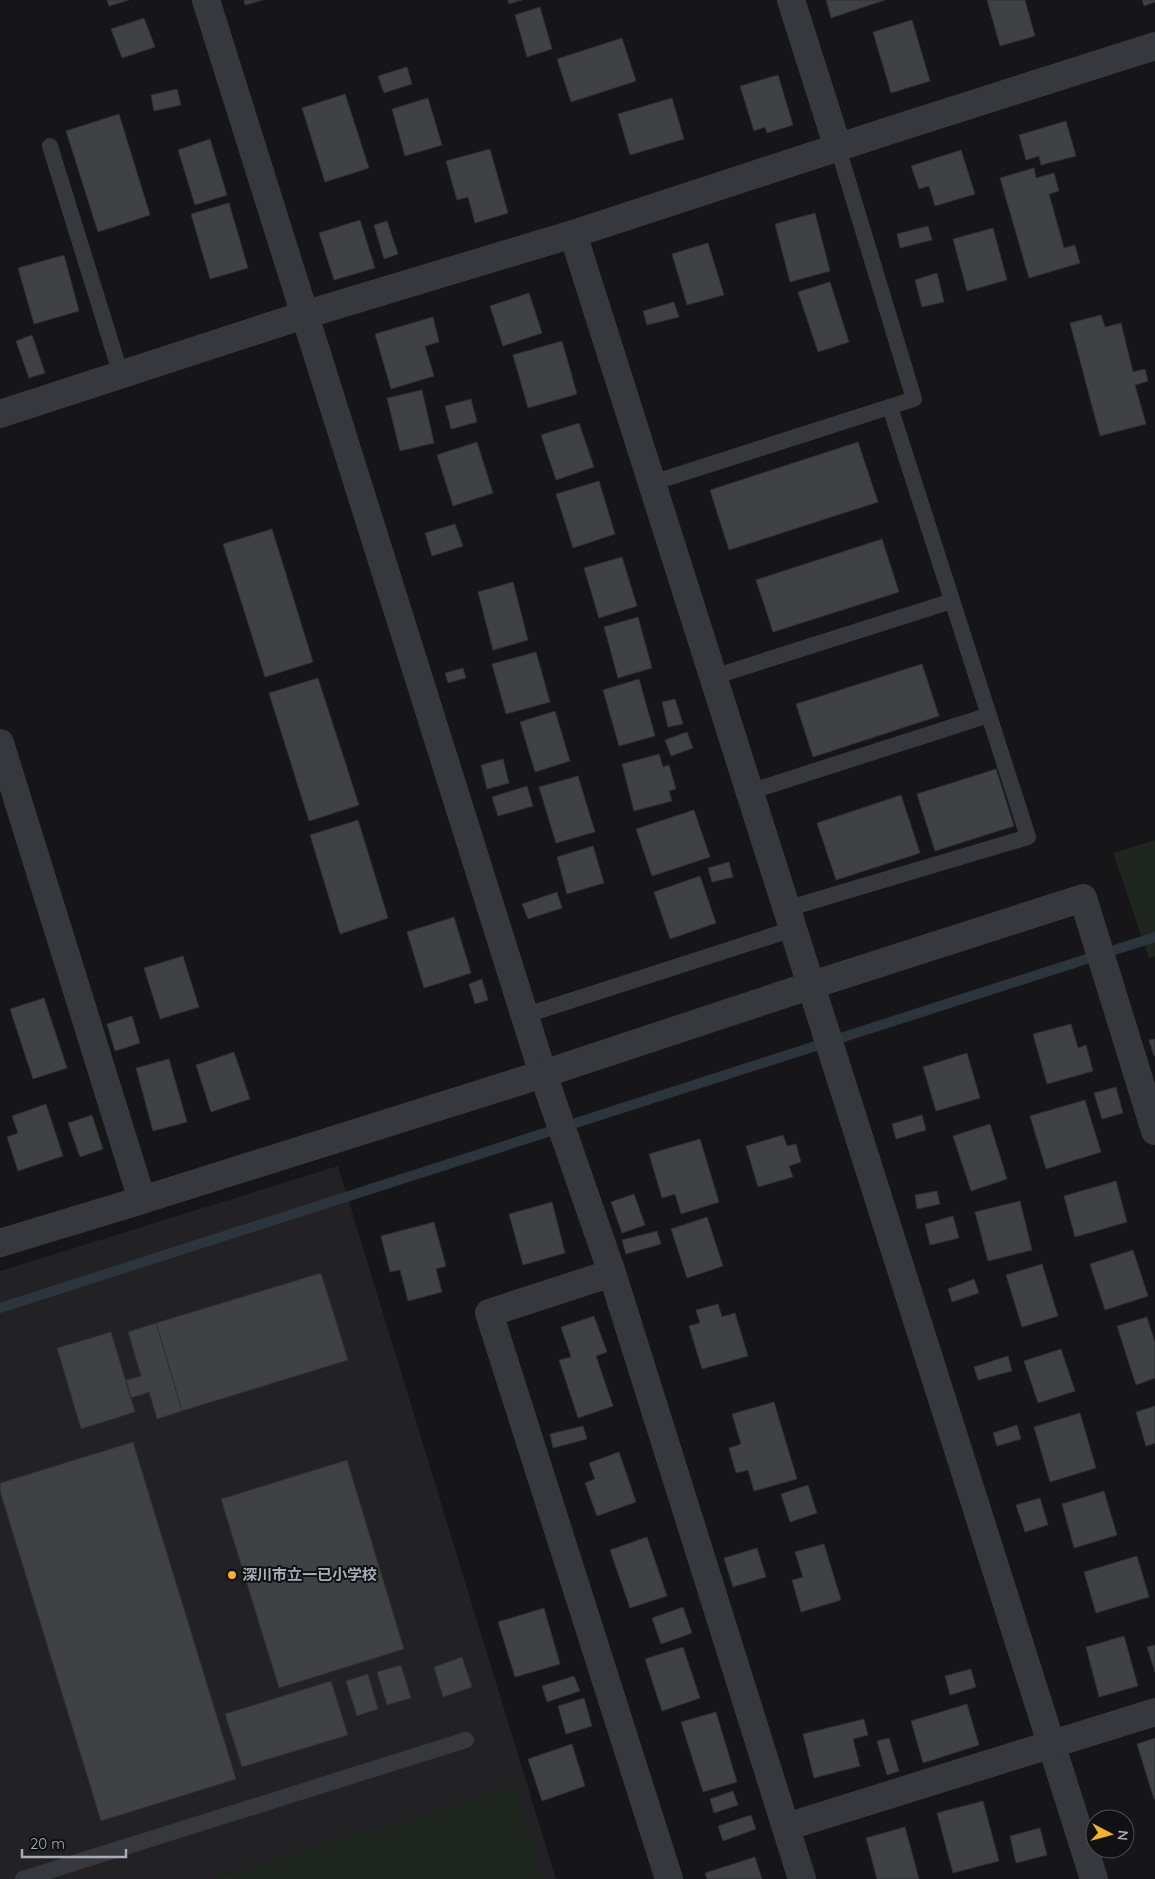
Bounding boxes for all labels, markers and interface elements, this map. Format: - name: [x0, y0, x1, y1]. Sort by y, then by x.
- place label: 深川市立一已小学校: [242, 1565, 377, 1584]
- marker: 深川市立一已小学校: [226, 1569, 238, 1581]
- north arrow: [1085, 1809, 1135, 1859]
- scale bar: [22, 1826, 126, 1858]
- text: N: [1113, 1829, 1132, 1841]
- text: 20 m: [30, 1834, 65, 1853]

